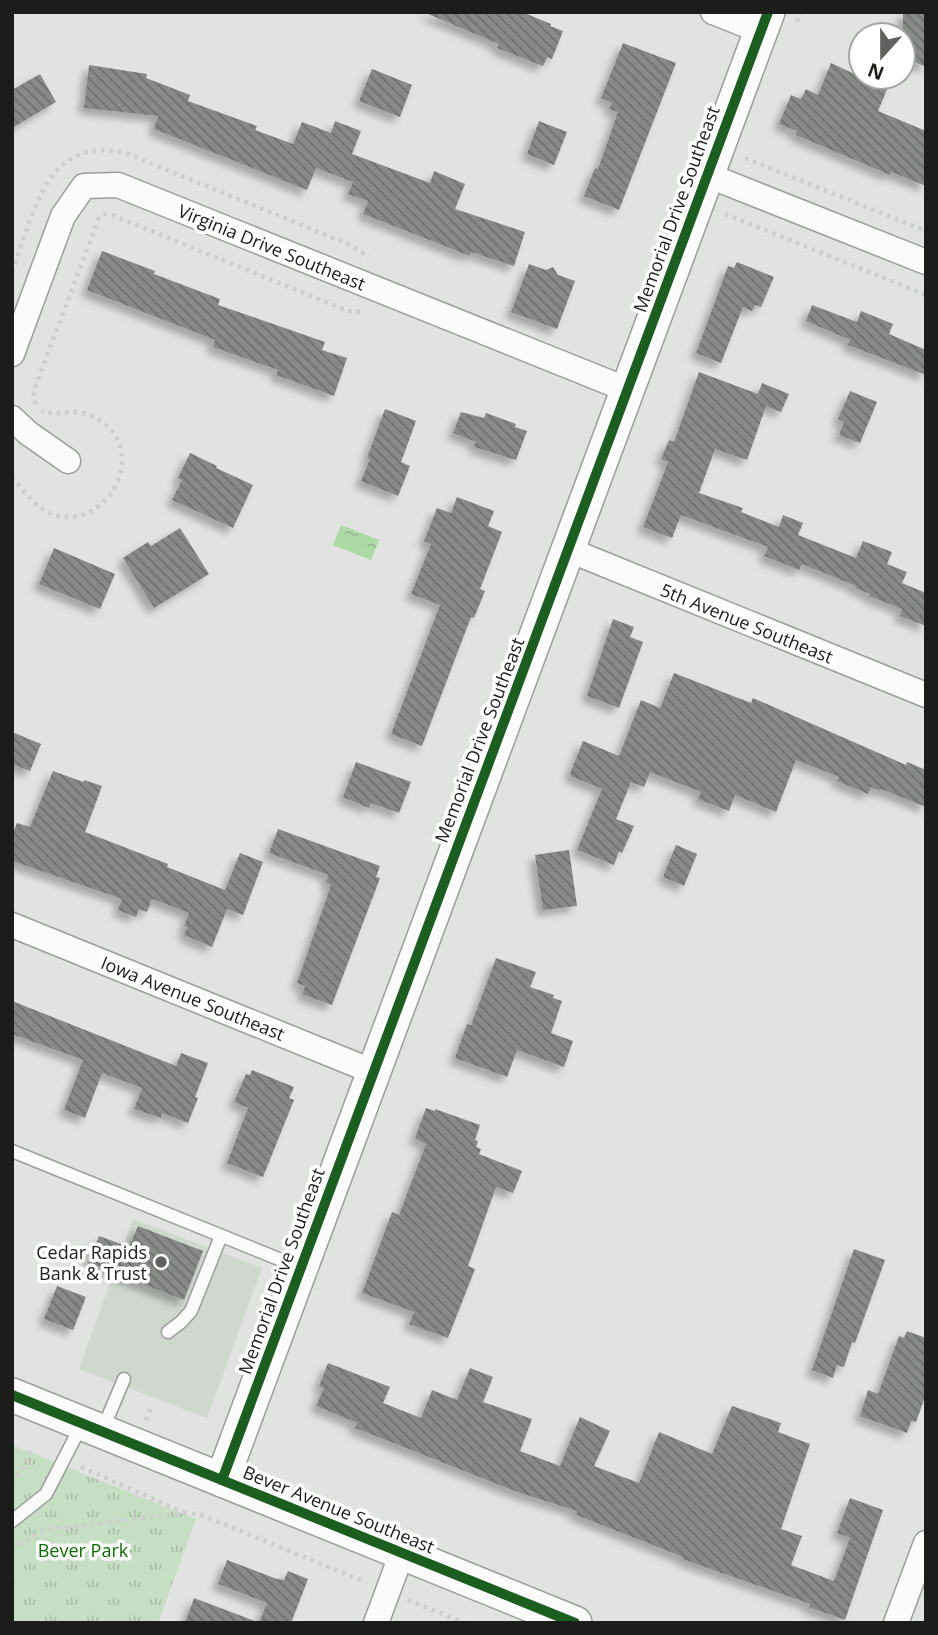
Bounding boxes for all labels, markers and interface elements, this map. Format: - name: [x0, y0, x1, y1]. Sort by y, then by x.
- north arrow: [847, 21, 917, 91]
- text: N: [864, 57, 888, 87]
- street label: Memorial Drive Southeast: [627, 102, 725, 316]
- street label: Virginia Drive Southeast: [175, 198, 369, 296]
- street label: 5th Avenue Southeast: [657, 577, 837, 669]
- street label: Memorial Drive Southeast: [429, 634, 529, 846]
- street label: Iowa Avenue Southeast: [98, 950, 288, 1046]
- street label: Memorial Drive Southeast: [232, 1164, 330, 1378]
- place label: Cedar Rapids Bank & Trust: [36, 1240, 147, 1285]
- marker: Cedar Rapids Bank & Trust: [153, 1254, 169, 1270]
- street label: Bever Avenue Southeast: [240, 1460, 438, 1558]
- park label: Bever Park: [38, 1538, 129, 1562]

